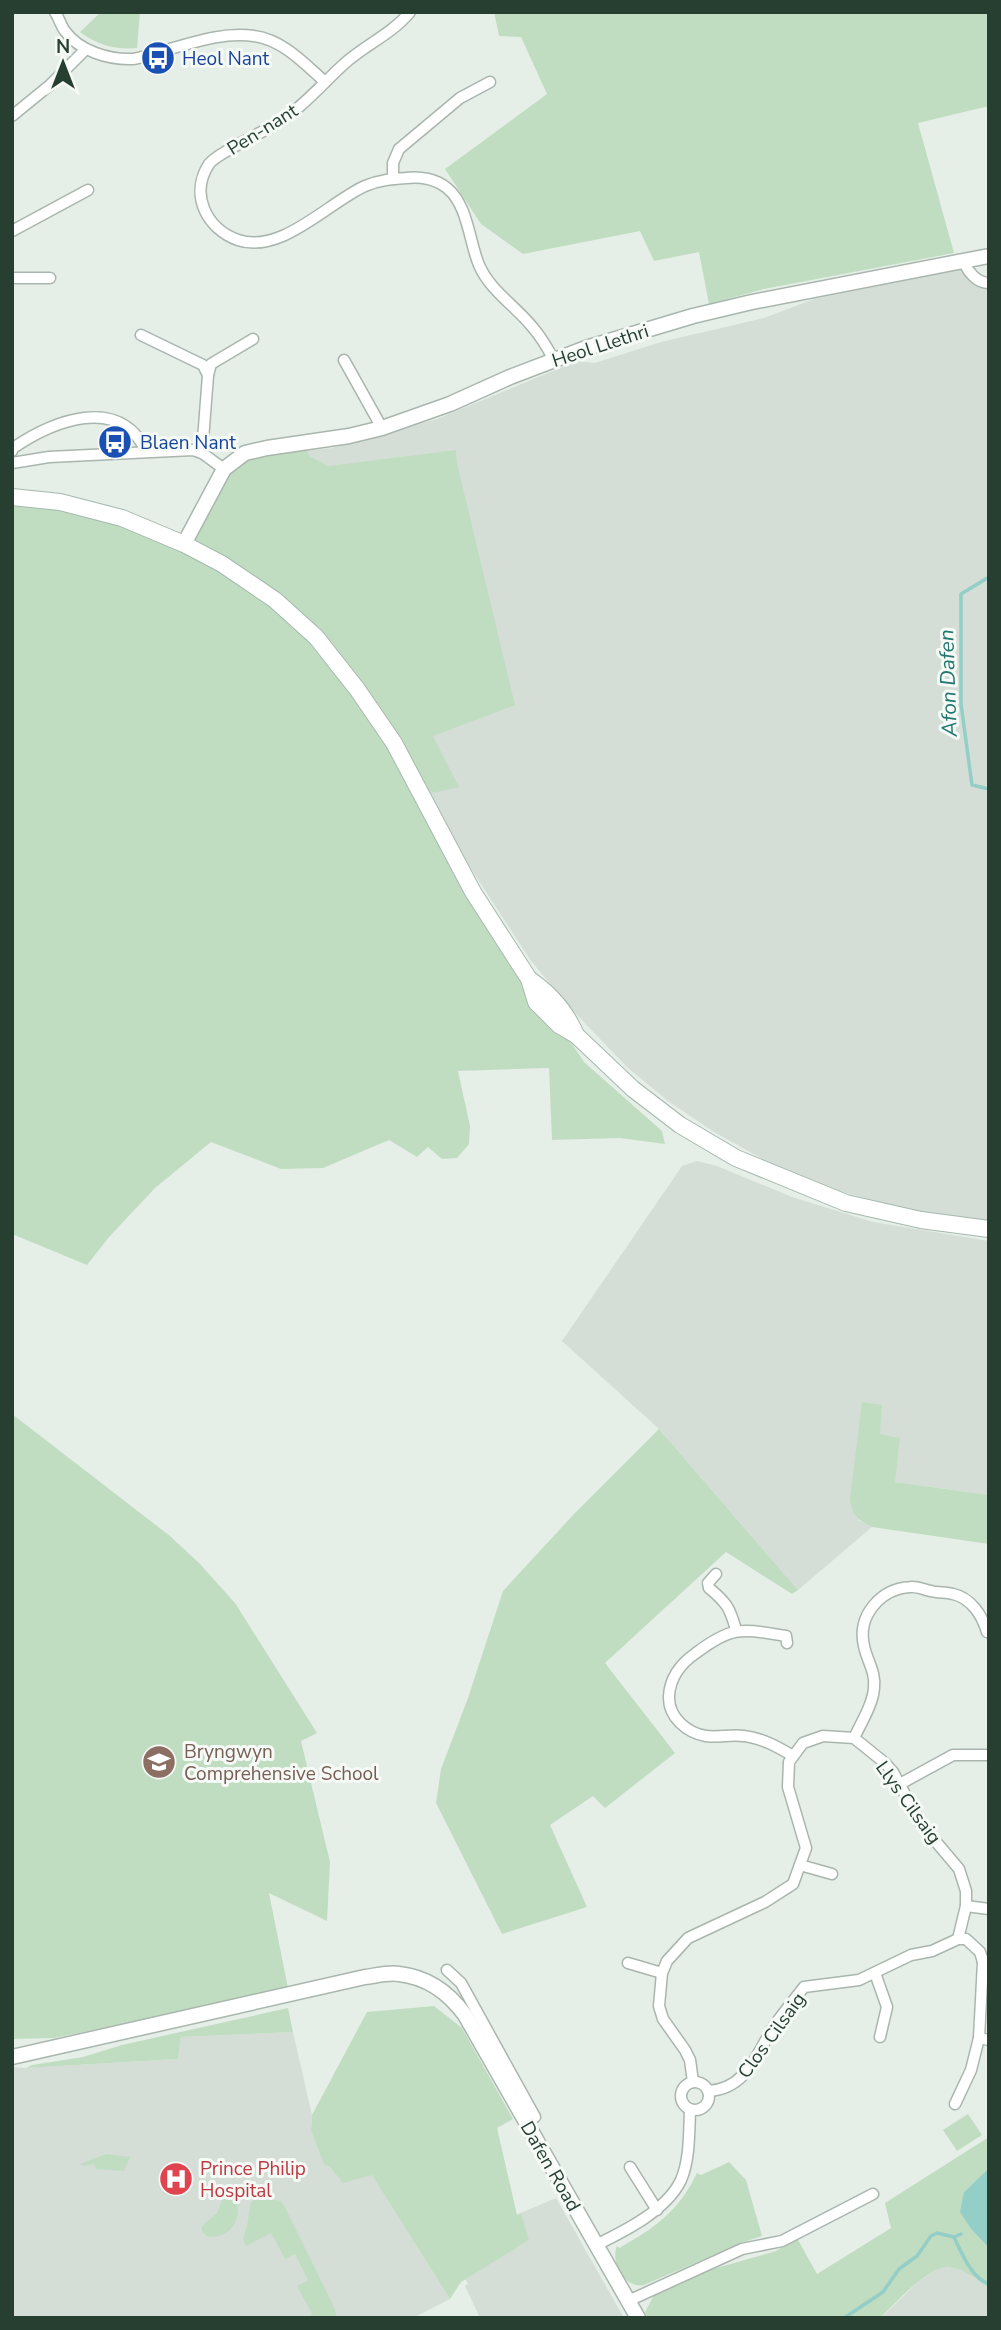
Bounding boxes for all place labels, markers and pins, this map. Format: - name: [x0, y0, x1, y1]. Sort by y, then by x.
- bus stop icon: Heol Nant: [139, 39, 177, 77]
- place label: Heol Nant: [182, 46, 270, 72]
- bus stop icon: Blaen Nant: [96, 423, 134, 461]
- place label: Blaen Nant: [140, 430, 236, 456]
- place label: Bryngwyn Comprehensive School: [184, 1739, 379, 1787]
- school or university icon: Bryngwyn Comprehensive School: [140, 1743, 178, 1781]
- place label: Prince Philip Hospital: [200, 2156, 306, 2204]
- hospital icon: Prince Philip Hospital: [157, 2160, 195, 2198]

